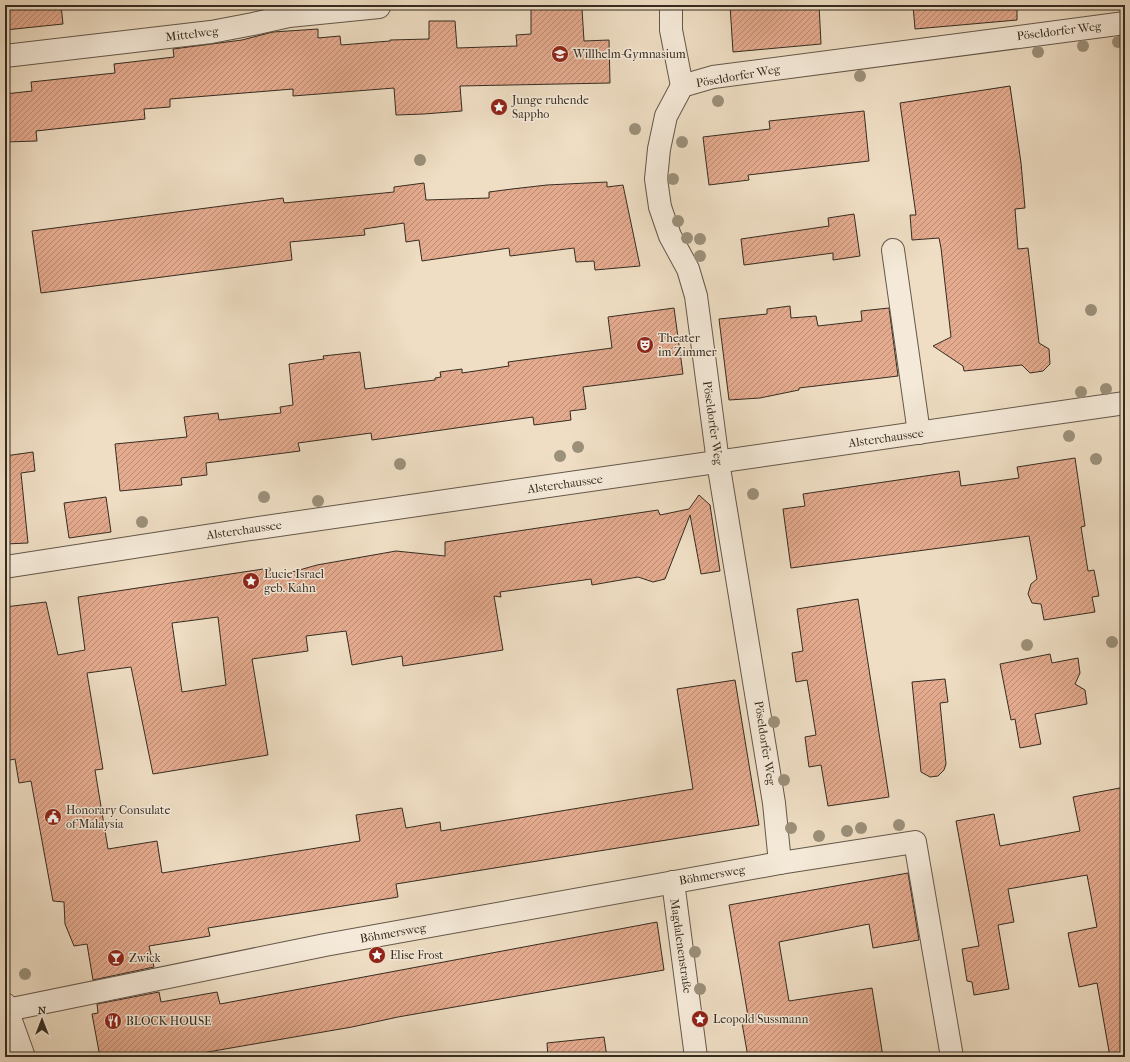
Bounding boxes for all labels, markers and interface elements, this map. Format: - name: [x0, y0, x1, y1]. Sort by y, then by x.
- street label: Pöseldorfer Weg: [1016, 19, 1103, 43]
- street label: Mittelweg: [165, 24, 220, 44]
- school or university icon: Willhelm-Gymnasium: [550, 44, 570, 64]
- place label: Willhelm-Gymnasium: [572, 47, 686, 61]
- street label: Pöseldorfer Weg: [695, 62, 782, 90]
- place label: Junge ruhende Sappho: [511, 93, 589, 121]
- place icon: Junge ruhende Sappho: [489, 97, 509, 117]
- place label: Theater im Zimmer: [658, 331, 718, 359]
- theatre icon: Theater im Zimmer: [635, 335, 655, 355]
- street label: Pöseldorfer Weg: [700, 380, 726, 467]
- street label: Alsterchaussee: [846, 426, 925, 450]
- street label: Alsterchaussee: [525, 472, 604, 496]
- street label: Alsterchaussee: [204, 518, 283, 542]
- place label: Lucie Israel geb. Kahn: [264, 567, 325, 595]
- place icon: Lucie Israel geb. Kahn: [241, 571, 261, 591]
- street label: Pöseldorfer Weg: [751, 700, 779, 787]
- place label: Honorary Consulate of Malaysia: [66, 803, 170, 831]
- public building icon: Honorary Consulate of Malaysia: [43, 807, 63, 827]
- street label: Böhmersweg: [678, 862, 747, 888]
- street label: Magdalenenstraße: [667, 898, 695, 994]
- street label: Böhmersweg: [359, 920, 428, 946]
- place icon: Elise Frost: [367, 945, 387, 965]
- bar icon: Zwick: [106, 948, 126, 968]
- place label: Elise Frost: [390, 948, 444, 962]
- place label: Zwick: [129, 951, 162, 965]
- north arrow: [22, 1000, 62, 1040]
- text: N: [38, 1004, 47, 1017]
- place icon: Leopold Sussmann: [690, 1009, 710, 1029]
- restaurant icon: BLOCK HOUSE: [103, 1011, 123, 1031]
- place label: Leopold Sussmann: [713, 1012, 808, 1026]
- place label: BLOCK HOUSE: [126, 1014, 211, 1028]

